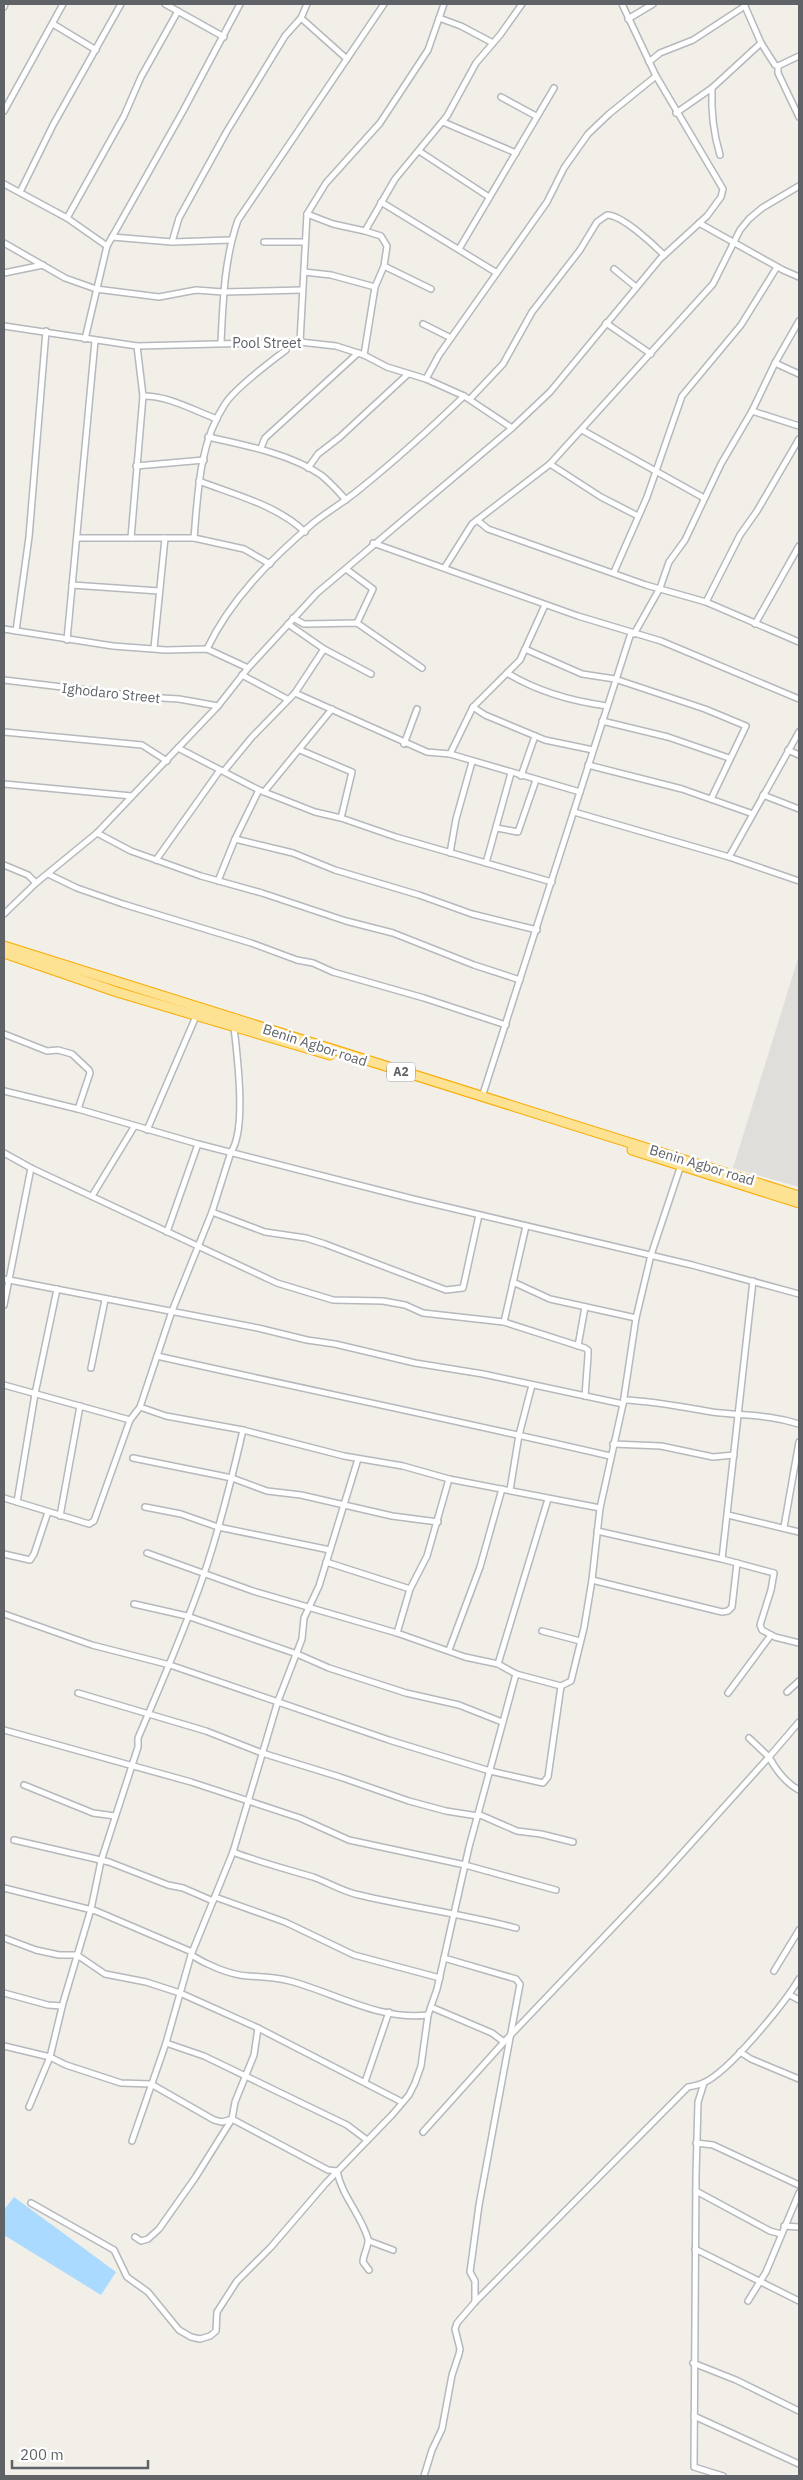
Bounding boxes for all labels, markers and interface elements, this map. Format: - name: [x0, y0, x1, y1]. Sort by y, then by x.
- street label: Pool Street: [232, 334, 302, 352]
- street label: Ighodaro Street: [61, 679, 161, 707]
- street label: Benin Agbor road: [260, 1020, 370, 1070]
- road number: A2: [387, 1062, 415, 1082]
- street label: Benin Agbor road: [647, 1140, 757, 1190]
- scale bar: [12, 2438, 149, 2470]
- text: 200 m: [20, 2445, 64, 2464]

